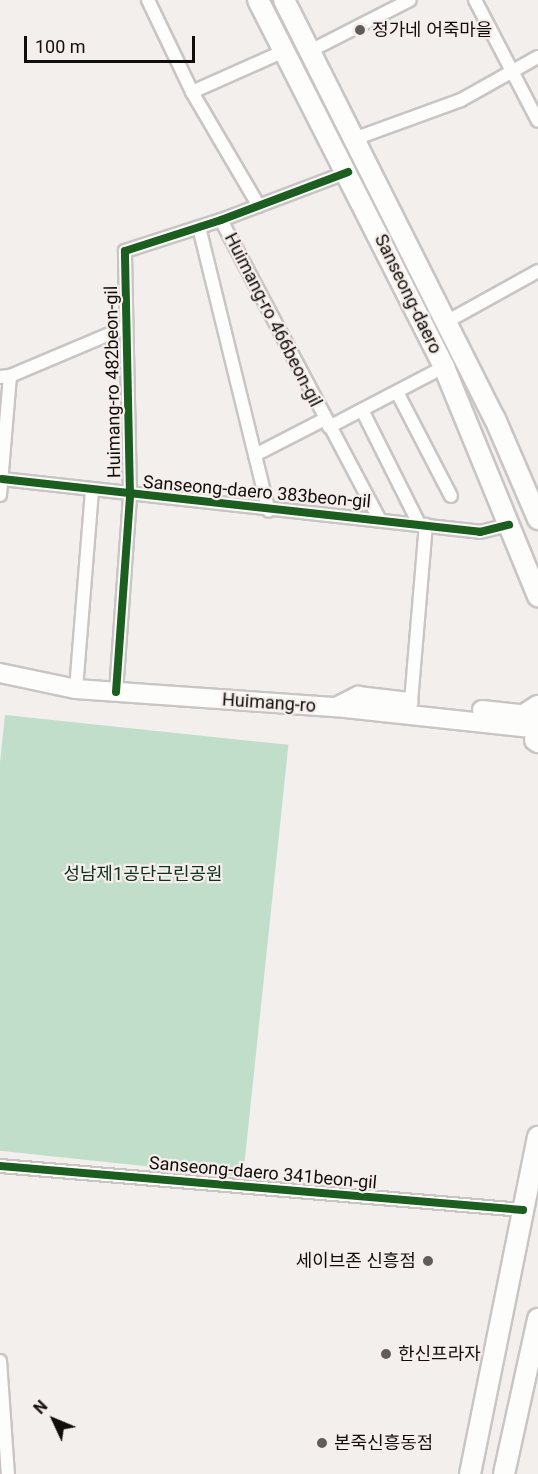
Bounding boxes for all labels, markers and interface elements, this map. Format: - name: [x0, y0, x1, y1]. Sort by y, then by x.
- place label: 정가네 어죽마을: [372, 19, 492, 41]
- marker: 정가네 어죽마을: [353, 23, 367, 37]
- scale bar: [27, 24, 198, 62]
- text: 100 m: [35, 36, 86, 57]
- street label: Huimang-ro 466beon-gil: [220, 229, 326, 411]
- street label: Sanseong-daero: [370, 231, 446, 357]
- street label: Huimang-ro 482beon-gil: [101, 286, 125, 478]
- street label: Sanseong-daero 383beon-gil: [142, 471, 372, 513]
- street label: Huimang-ro: [221, 689, 317, 717]
- park label: 성남제1공단근린공원: [63, 863, 223, 885]
- street label: Sanseong-daero 341beon-gil: [148, 1152, 378, 1194]
- place label: 세이브존 신흥점: [296, 1250, 416, 1272]
- marker: 세이브존 신흥점: [421, 1254, 435, 1268]
- place label: 한신프라자: [398, 1343, 481, 1365]
- marker: 한신프라자: [379, 1347, 393, 1361]
- north arrow: [24, 1390, 84, 1450]
- text: N: [30, 1396, 51, 1418]
- place label: 본죽신흥동점: [334, 1432, 433, 1454]
- marker: 본죽신흥동점: [315, 1436, 329, 1450]

